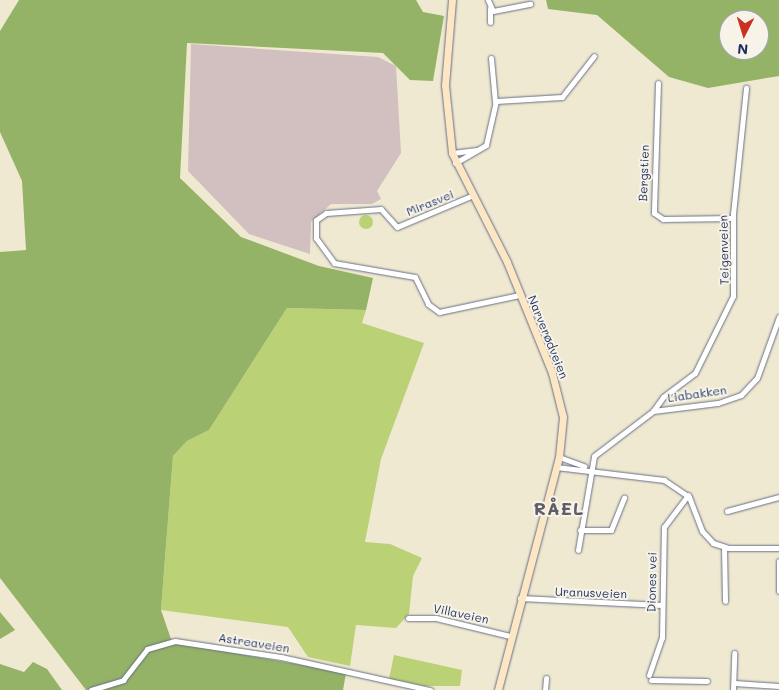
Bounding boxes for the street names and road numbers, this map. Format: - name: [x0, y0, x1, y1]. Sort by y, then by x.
- street label: Bergstien: [636, 144, 652, 202]
- street label: Mirasvei: [404, 187, 456, 219]
- street label: Teigenveien: [716, 215, 732, 285]
- street label: Narverødveien: [525, 293, 571, 381]
- street label: Liabakken: [667, 383, 727, 405]
- street label: Diones vei: [644, 552, 660, 612]
- street label: Uranusveien: [555, 585, 627, 601]
- street label: Villaveien: [432, 601, 490, 627]
- street label: Astreaveien: [217, 630, 291, 656]

